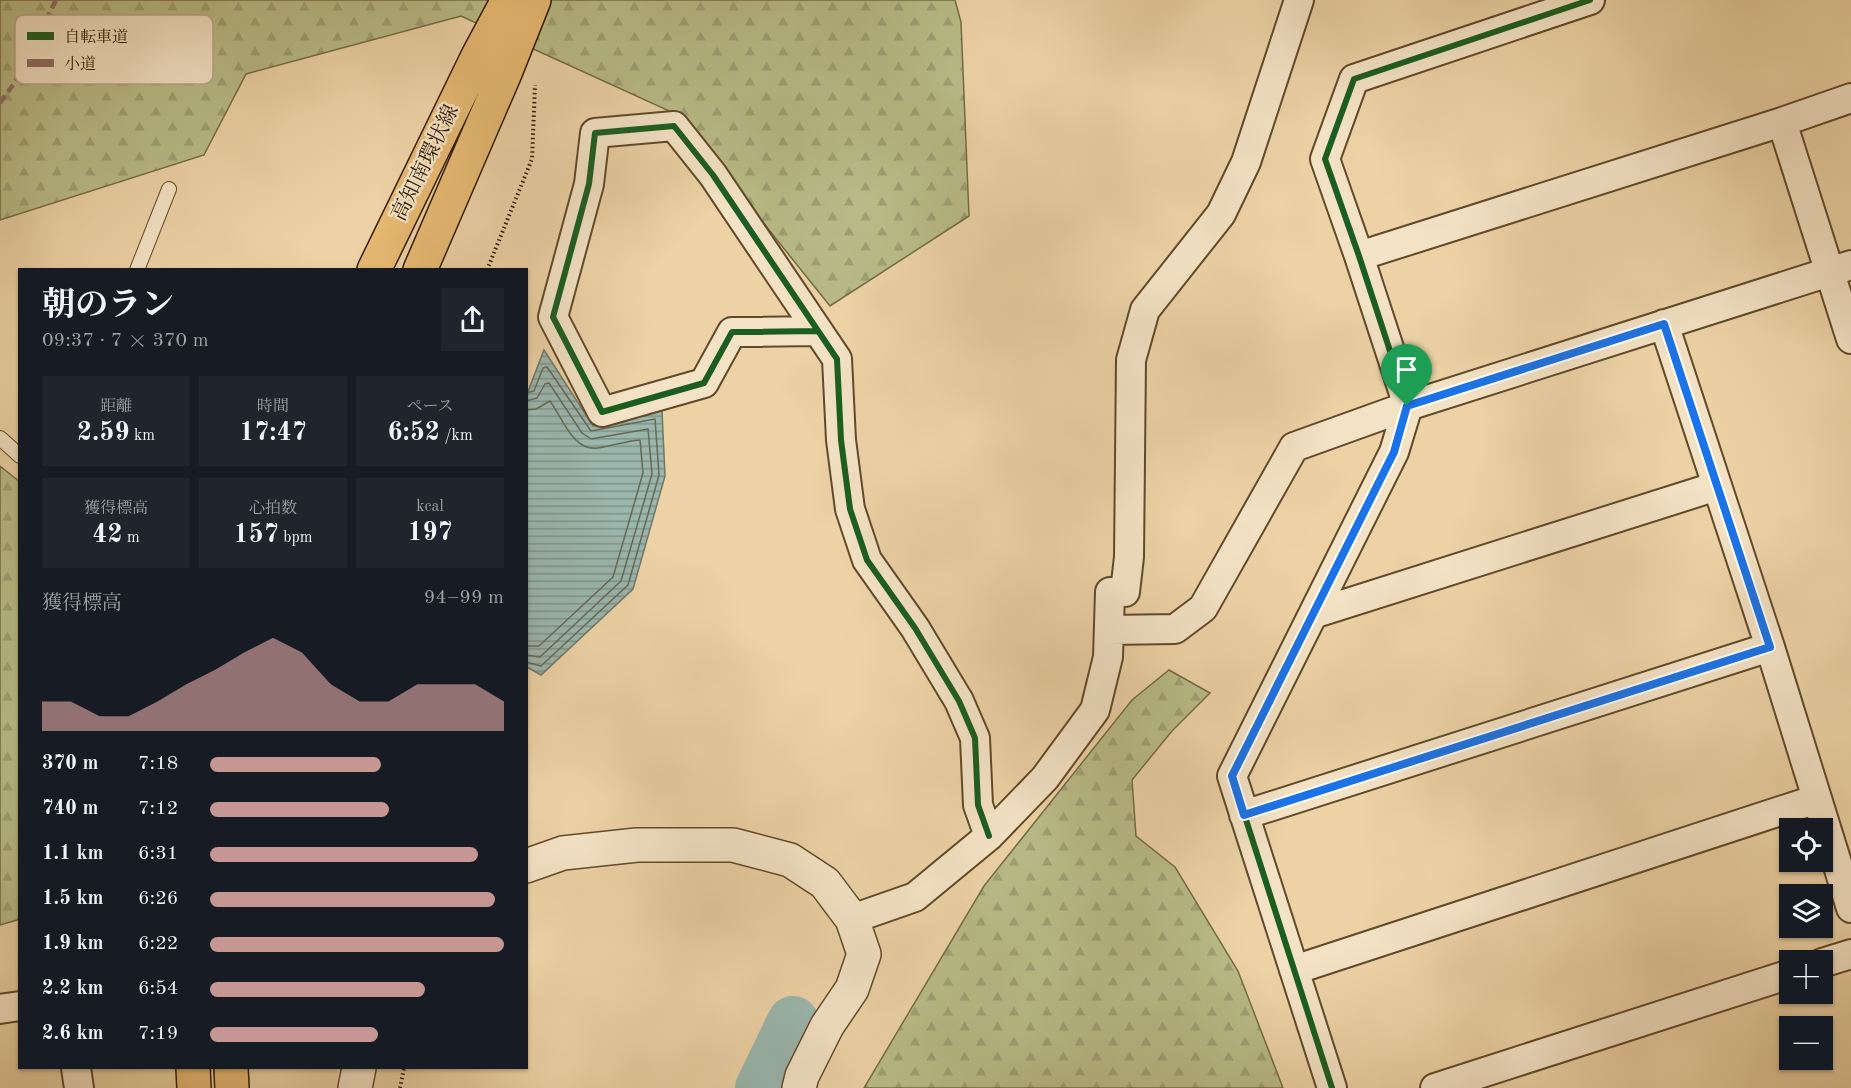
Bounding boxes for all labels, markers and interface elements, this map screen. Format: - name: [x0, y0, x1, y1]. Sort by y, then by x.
- legend: [15, 15, 213, 84]
- text: 自転車道: [64, 28, 128, 46]
- text: 小道: [64, 55, 96, 73]
- street label: 高知南環状線: [387, 101, 463, 224]
- button: share: [441, 288, 504, 351]
- text: 朝のラン: [42, 290, 174, 323]
- text: 09:37 · 7 × 370 m: [42, 331, 209, 351]
- pin: [1381, 344, 1432, 406]
- icon: arrive: [1390, 353, 1423, 386]
- text: 距離: [100, 399, 132, 415]
- text: 時間: [257, 399, 289, 415]
- text: ペース: [406, 399, 454, 415]
- text: 2.59: [77, 420, 130, 446]
- text: 17:47: [239, 420, 307, 446]
- text: 6:52: [387, 420, 440, 446]
- text: km: [130, 428, 155, 444]
- text: /km: [440, 428, 473, 444]
- text: kcal: [416, 499, 444, 515]
- text: 獲得標高: [84, 501, 148, 517]
- text: 心拍数: [249, 501, 297, 517]
- text: 197: [407, 520, 453, 546]
- text: 42: [92, 522, 122, 548]
- text: 157: [234, 522, 279, 548]
- text: m: [122, 530, 140, 546]
- text: bpm: [279, 530, 312, 546]
- text: 94–99 m: [424, 588, 504, 608]
- text: 獲得標高: [42, 594, 122, 614]
- text: 370 m: [42, 754, 98, 774]
- text: 7:18: [138, 754, 178, 774]
- text: 740 m: [42, 799, 98, 819]
- text: 7:12: [138, 799, 178, 819]
- map controls: [1779, 818, 1833, 1070]
- button: locate: [1779, 818, 1833, 872]
- text: 1.1 km: [42, 844, 104, 864]
- text: 6:31: [138, 844, 178, 864]
- button: layers: [1779, 884, 1833, 938]
- text: 1.5 km: [42, 889, 104, 909]
- text: 6:26: [138, 889, 178, 909]
- text: 1.9 km: [42, 934, 104, 954]
- text: 6:22: [138, 934, 178, 954]
- button: +: [1779, 950, 1833, 1004]
- text: 2.2 km: [42, 979, 104, 999]
- text: 6:54: [138, 979, 178, 999]
- button: −: [1779, 1016, 1833, 1070]
- text: 2.6 km: [42, 1024, 104, 1044]
- text: 7:19: [138, 1024, 178, 1044]

